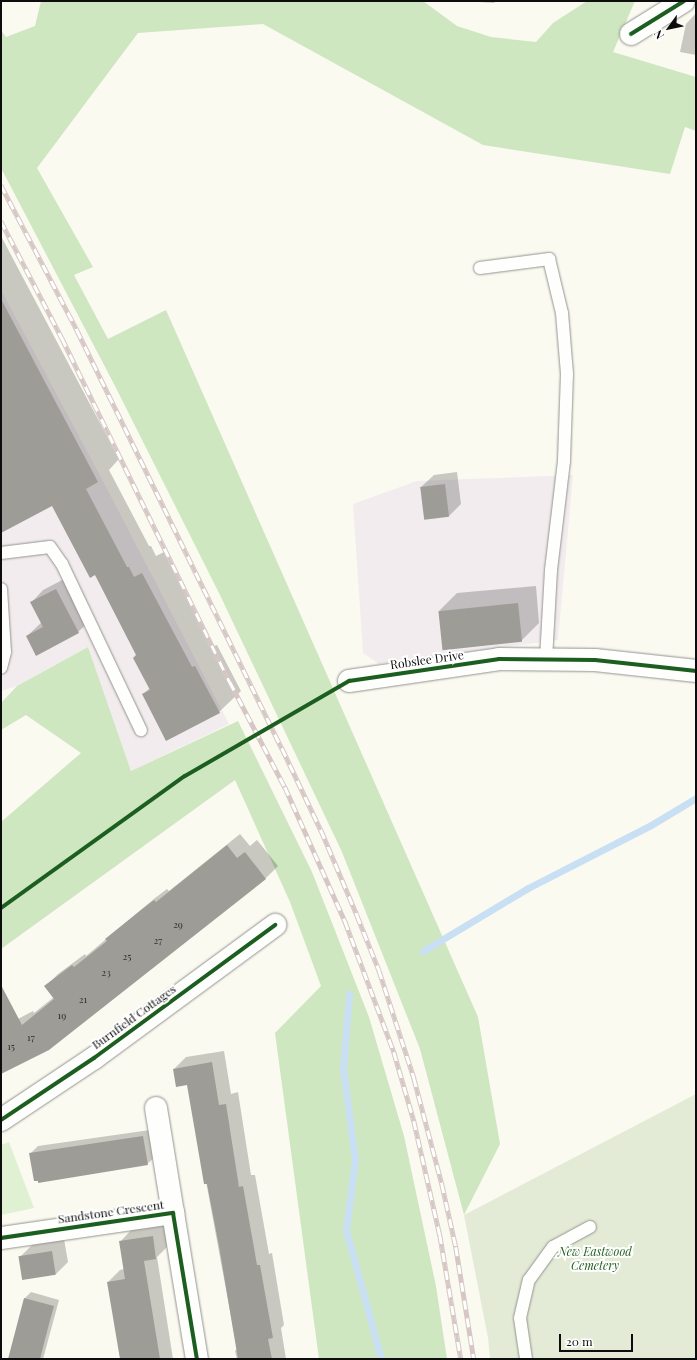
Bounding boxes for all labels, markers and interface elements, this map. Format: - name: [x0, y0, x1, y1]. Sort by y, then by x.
- north arrow: [649, 8, 689, 48]
- text: N: [650, 27, 667, 42]
- street label: Robslee Drive: [389, 648, 465, 672]
- house number: 29: [173, 919, 183, 931]
- house number: 27: [154, 935, 162, 947]
- house number: 25: [123, 951, 131, 963]
- house number: 23: [101, 967, 111, 979]
- street label: Burnfield Cottages: [89, 982, 179, 1052]
- house number: 21: [79, 994, 87, 1006]
- house number: 19: [58, 1010, 66, 1022]
- house number: 17: [27, 1032, 35, 1044]
- house number: 15: [7, 1041, 15, 1053]
- street label: Sandstone Crescent: [57, 1197, 165, 1227]
- park label: New Eastwood Cemetery: [558, 1245, 632, 1273]
- scale bar: [561, 1326, 635, 1352]
- text: 20 m: [566, 1333, 593, 1349]

